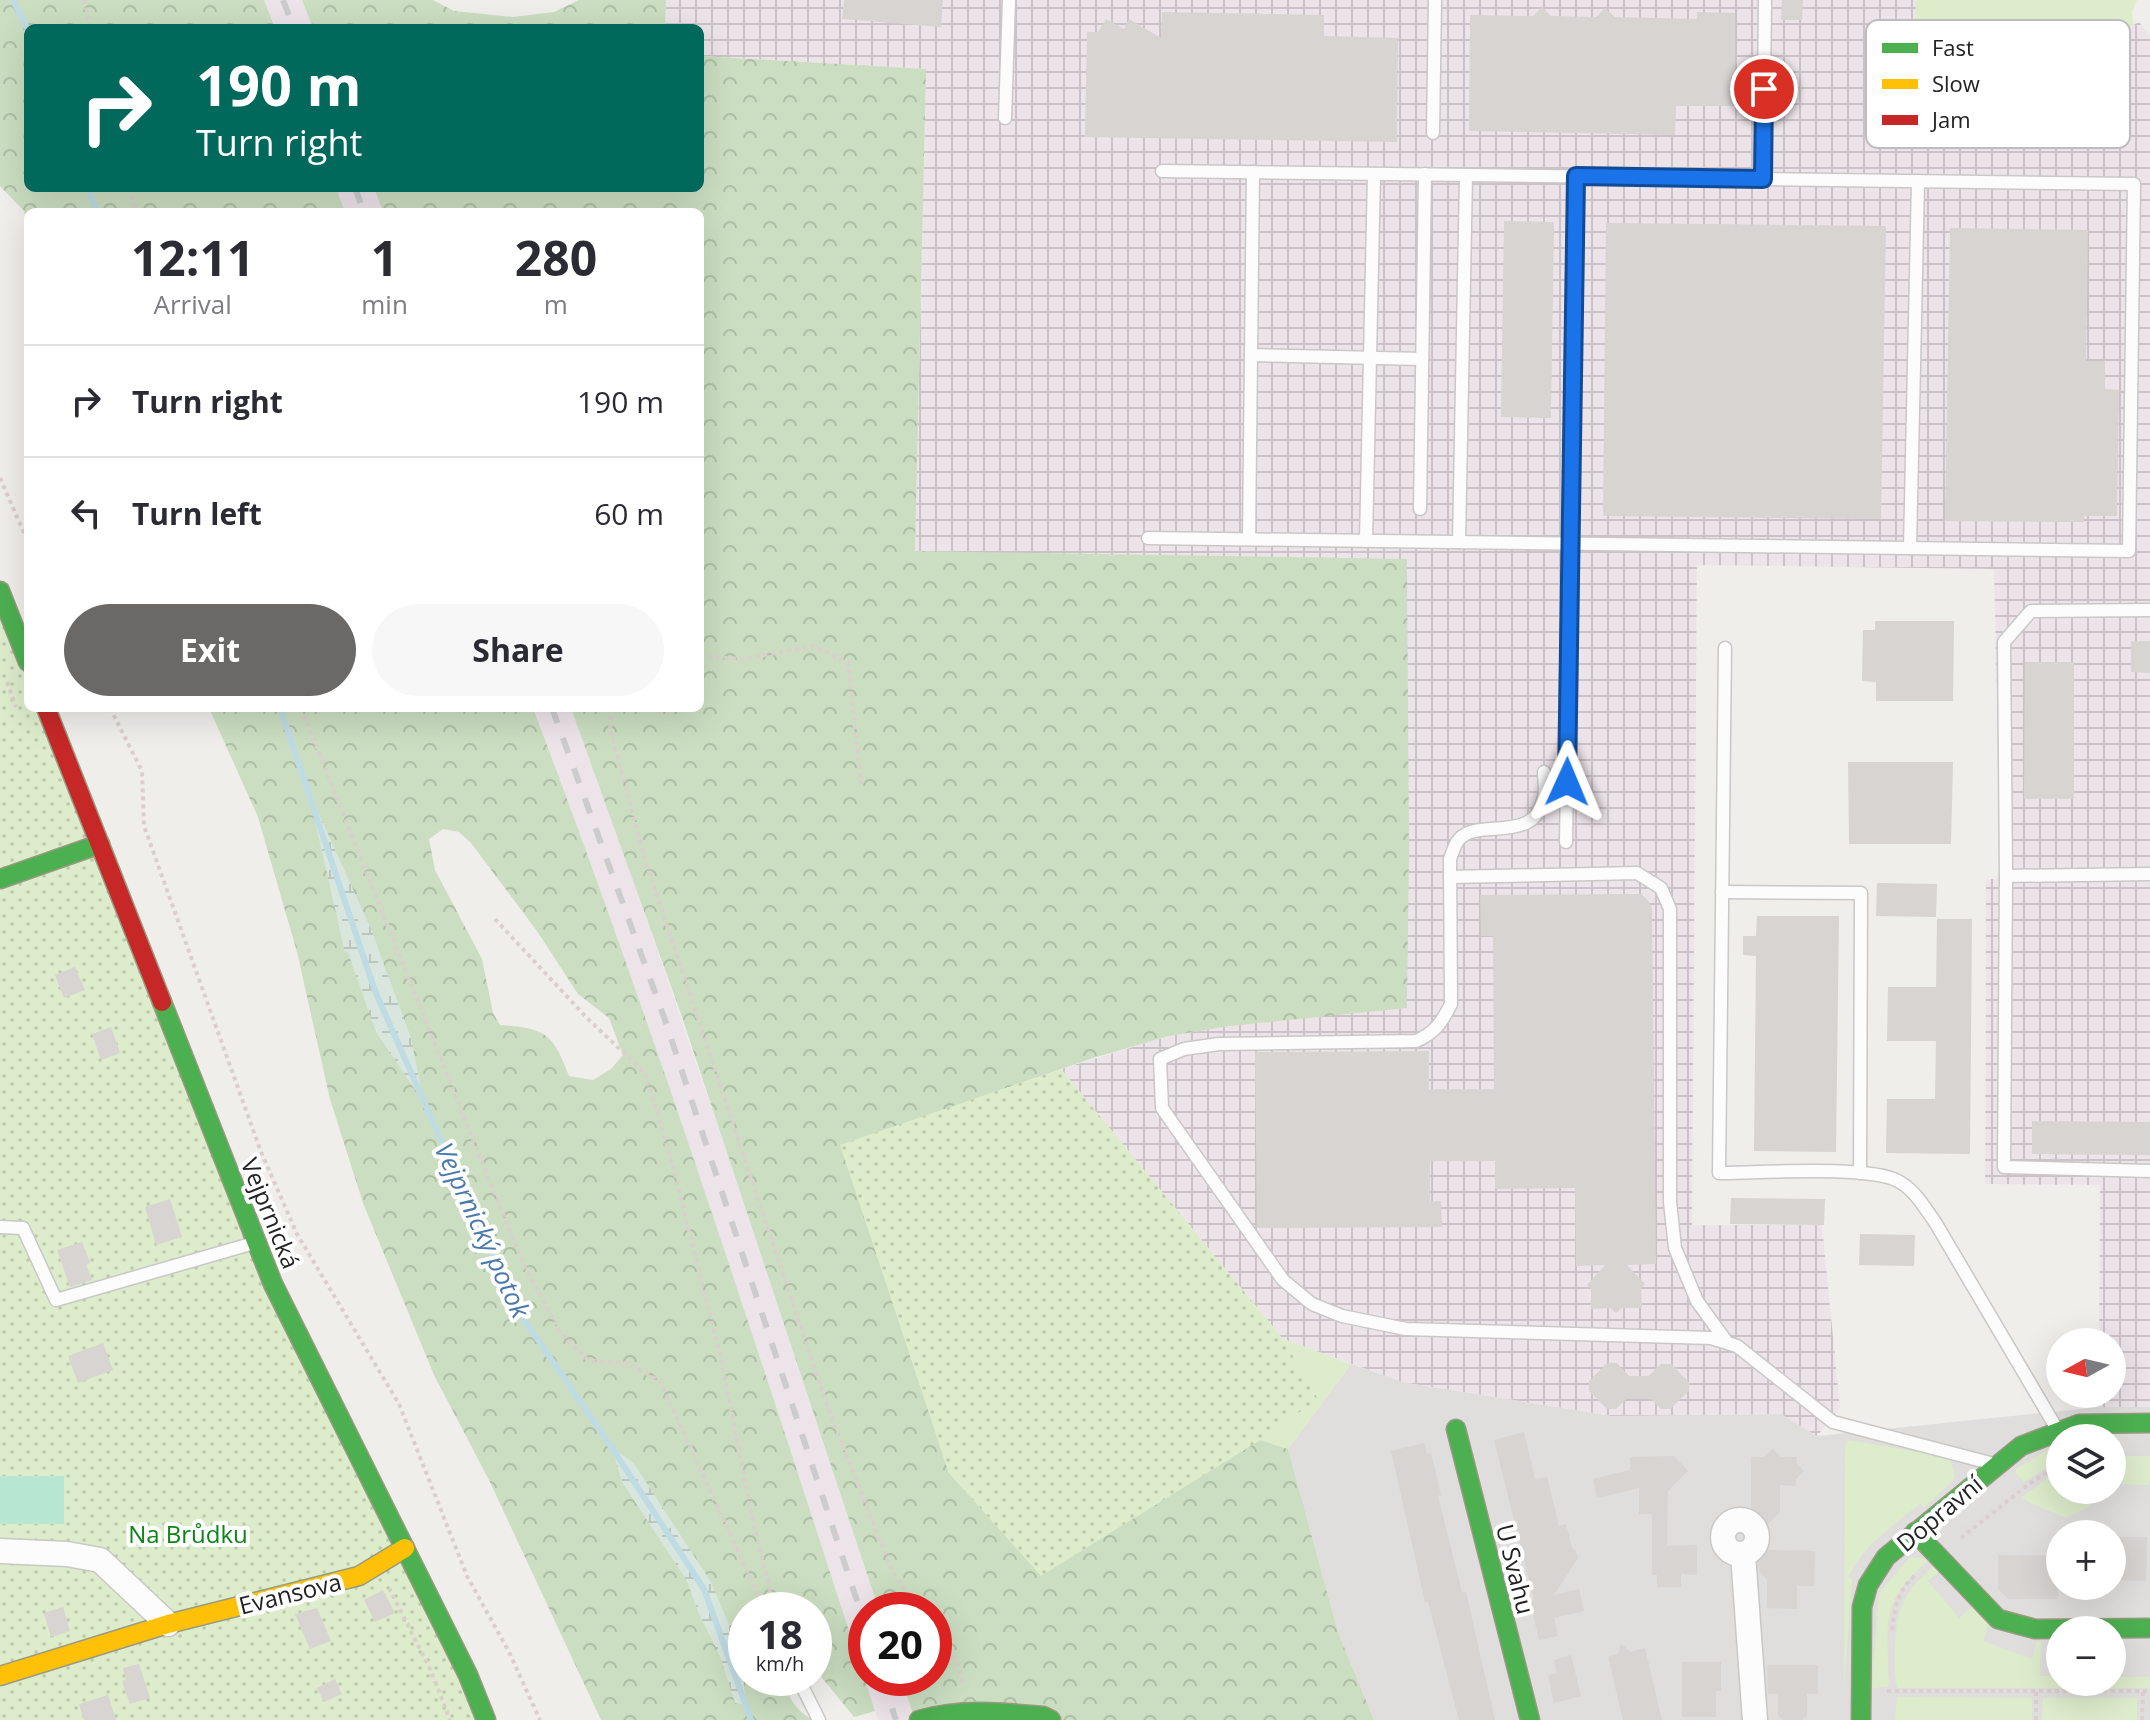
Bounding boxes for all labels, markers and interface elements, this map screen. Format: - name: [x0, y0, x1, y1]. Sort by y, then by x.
- legend: [1866, 20, 2130, 148]
- text: Fast: [1932, 32, 1974, 62]
- text: 190 m: [196, 46, 362, 122]
- pin: [1730, 55, 1798, 123]
- icon: right: [64, 56, 168, 160]
- icon: arrive: [1742, 67, 1786, 111]
- text: Slow: [1932, 68, 1980, 98]
- text: Jam: [1930, 104, 1971, 134]
- text: Turn right: [196, 118, 362, 167]
- text: 12:11: [131, 225, 254, 290]
- text: 1: [371, 225, 398, 290]
- text: 280: [515, 225, 597, 290]
- text: Arrival: [153, 286, 232, 322]
- text: min: [361, 286, 408, 322]
- text: m: [544, 286, 568, 322]
- icon: right: [64, 379, 108, 423]
- text: Turn right: [132, 381, 283, 422]
- text: 190 m: [577, 381, 664, 422]
- icon: left: [64, 491, 108, 535]
- text: Turn left: [132, 493, 262, 534]
- text: 60 m: [594, 493, 664, 534]
- button: Exit: [64, 604, 356, 696]
- button: Share: [372, 604, 664, 696]
- position arrow: [1525, 740, 1609, 824]
- water label: Vejprnický potok: [427, 1137, 540, 1325]
- street label: Vejprnická: [234, 1153, 308, 1273]
- north arrow: [2046, 1328, 2126, 1408]
- map controls: [2046, 1328, 2126, 1696]
- button: layers: [2046, 1424, 2126, 1504]
- street label: Dopravní: [1889, 1467, 1990, 1559]
- park label: Na Brůdku: [128, 1517, 248, 1550]
- button: +: [2046, 1520, 2126, 1600]
- street label: U Svahu: [1489, 1521, 1543, 1617]
- street label: Evansova: [235, 1564, 345, 1622]
- speed limit sign: 20: [848, 1592, 952, 1696]
- text: 18: [757, 1606, 803, 1661]
- button: −: [2046, 1616, 2126, 1696]
- text: km/h: [756, 1650, 804, 1677]

